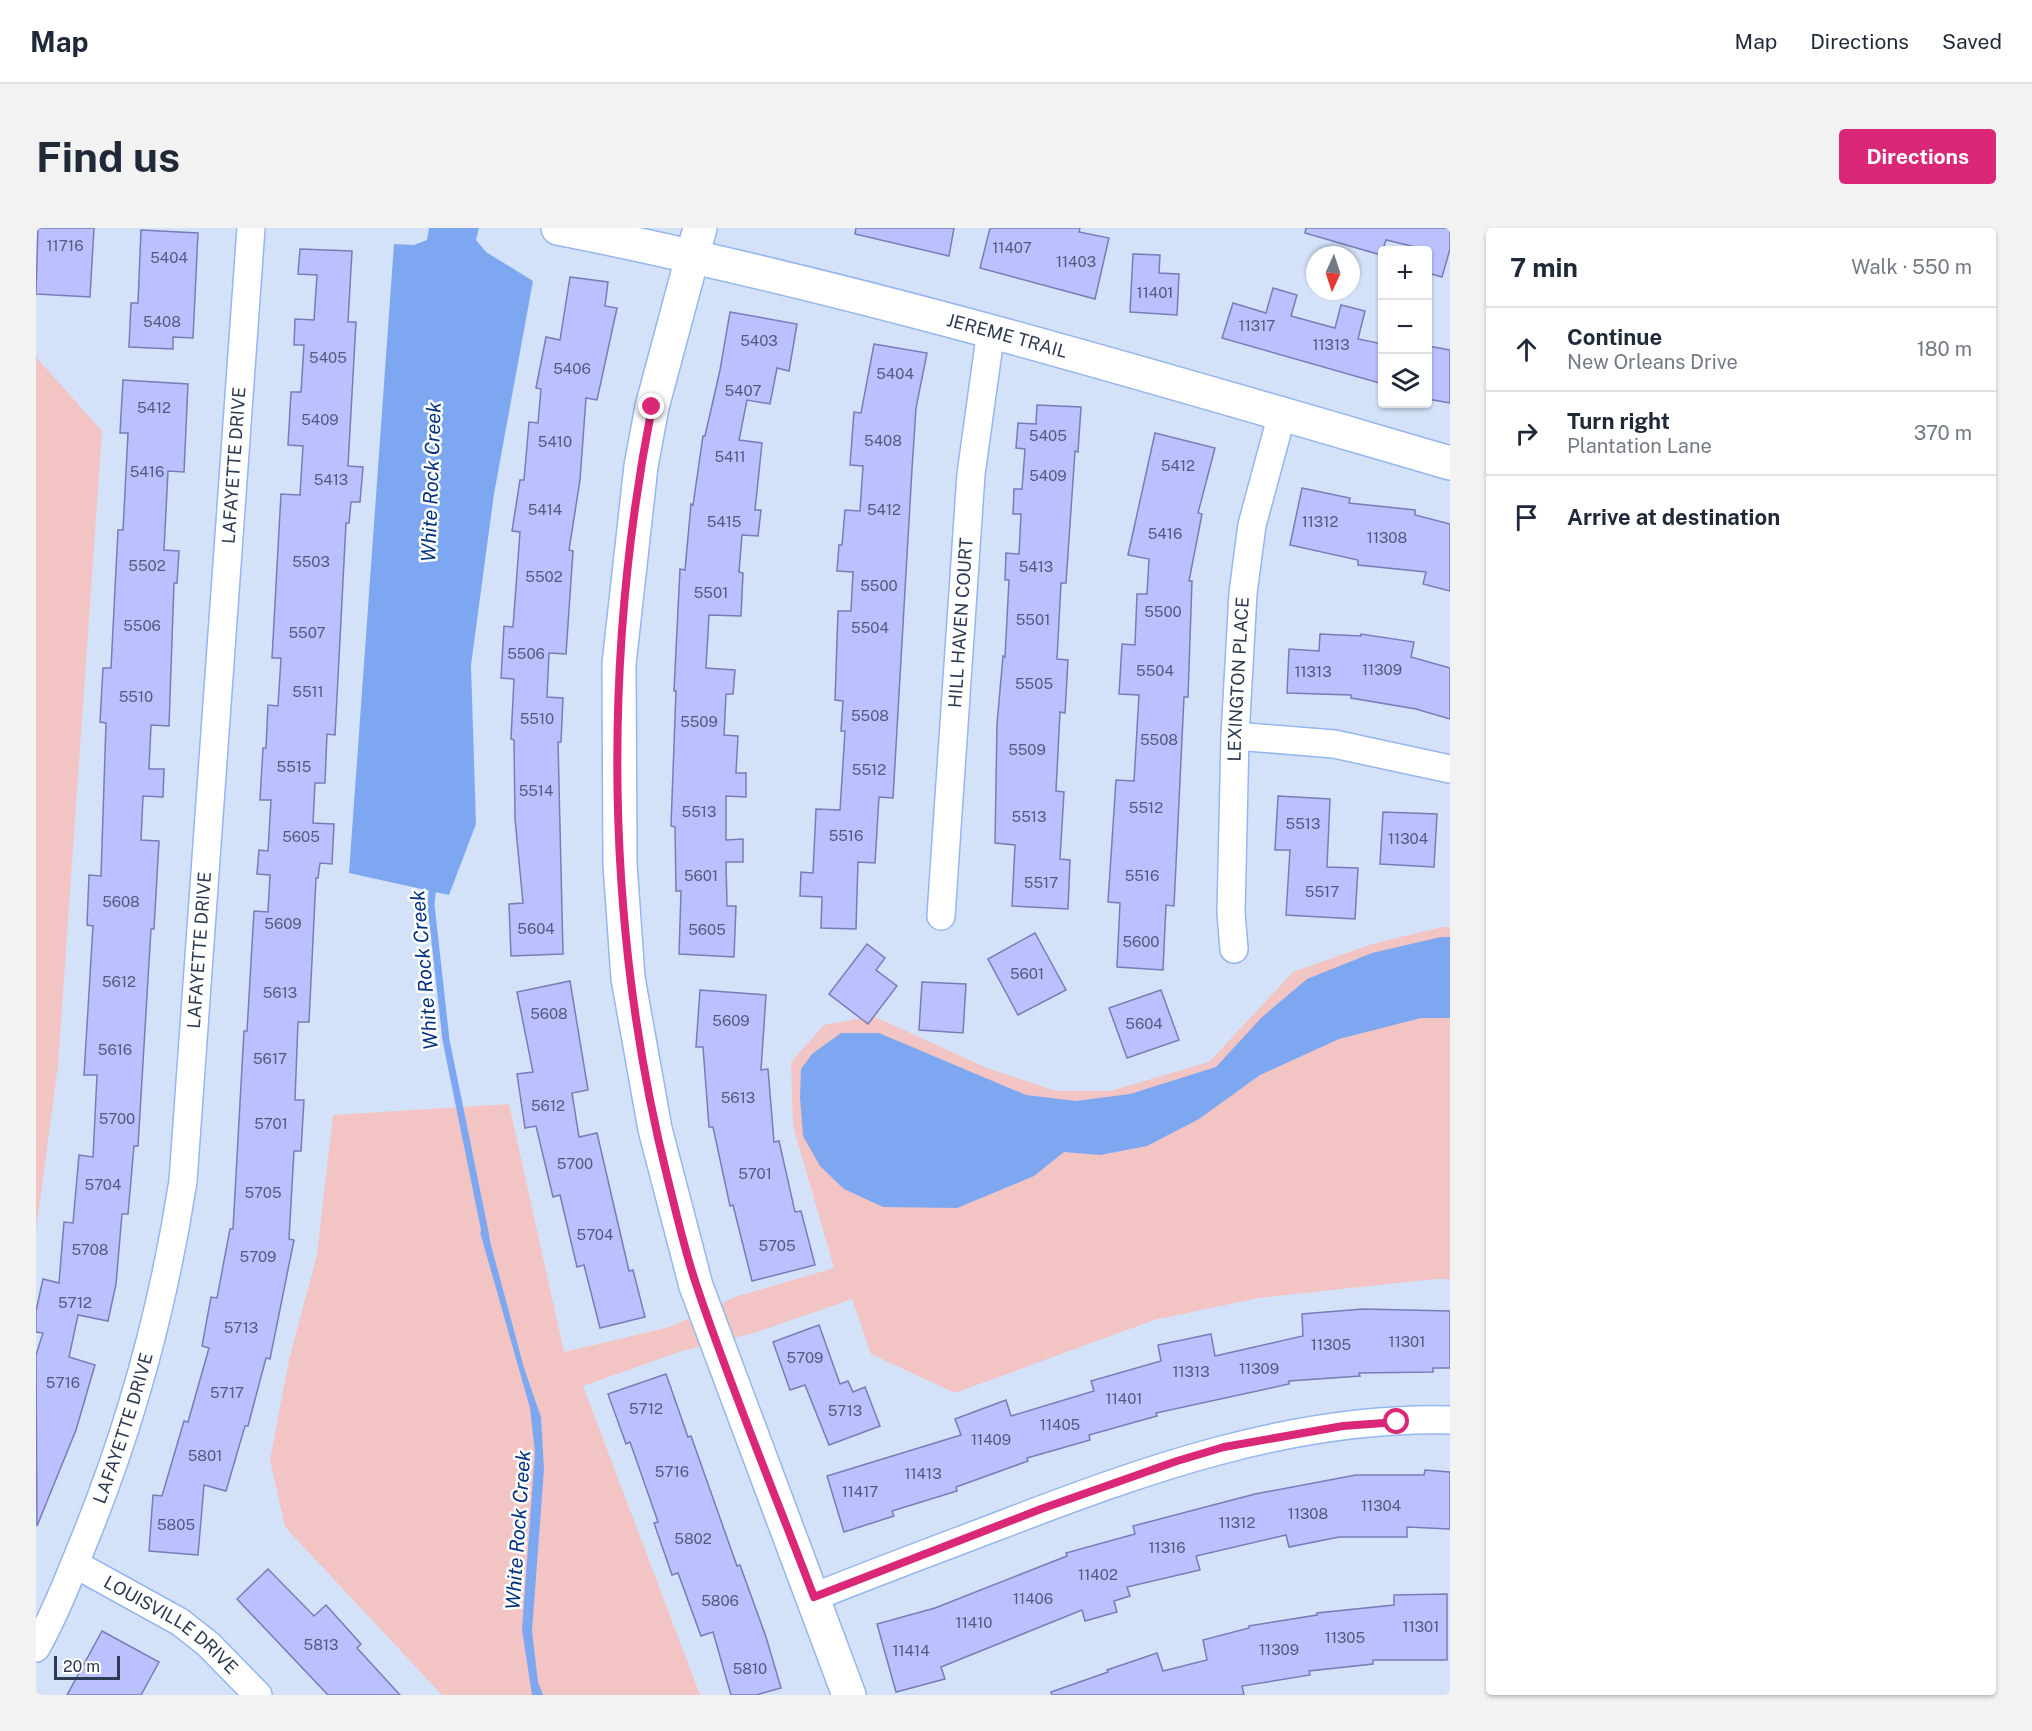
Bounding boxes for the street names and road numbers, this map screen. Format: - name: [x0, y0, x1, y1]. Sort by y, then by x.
- street label: JEREME TRAIL: [944, 309, 1070, 362]
- street label: LAFAYETTE DRIVE: [217, 386, 250, 545]
- street label: HILL HAVEN COURT: [944, 536, 977, 708]
- street label: LEXINGTON PLACE: [1223, 596, 1253, 762]
- street label: LAFAYETTE DRIVE: [183, 871, 215, 1029]
- street label: LAFAYETTE DRIVE: [89, 1350, 157, 1506]
- street label: LOUISVILLE DRIVE: [100, 1571, 242, 1678]

